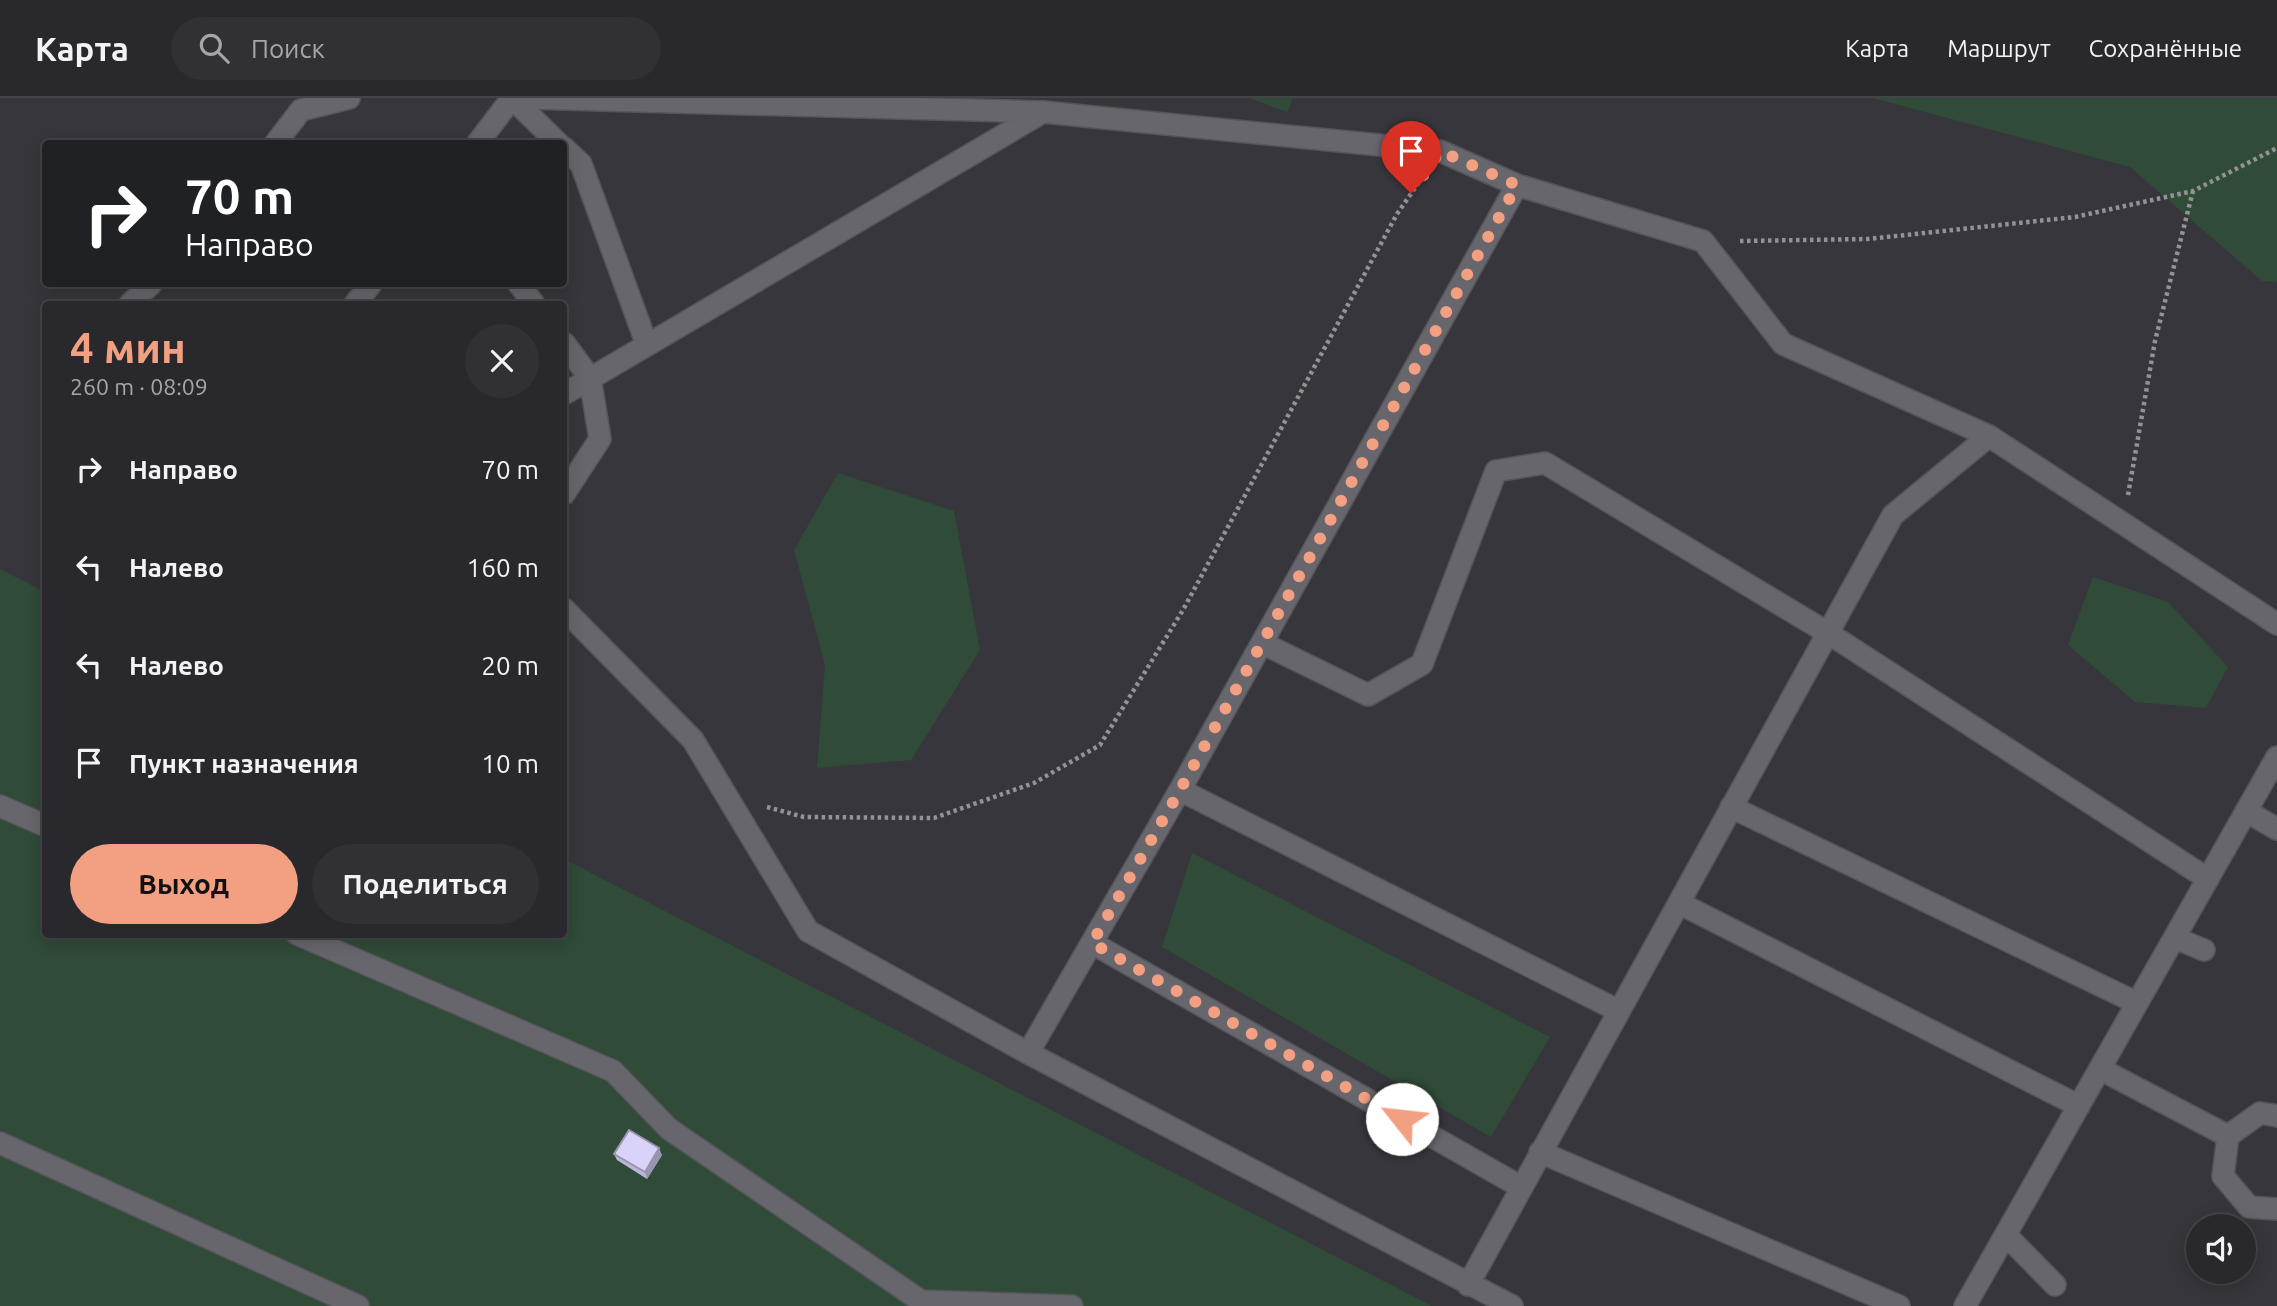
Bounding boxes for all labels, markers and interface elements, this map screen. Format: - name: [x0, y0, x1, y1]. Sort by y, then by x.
- search box: [171, 17, 661, 80]
- icon: search: [195, 29, 233, 67]
- text: Карта: [35, 30, 129, 67]
- text: Поиск: [251, 34, 325, 63]
- text: Карта: [1845, 35, 1909, 62]
- text: Маршрут: [1947, 35, 2051, 62]
- text: Сохранённые: [2089, 35, 2242, 62]
- pin: [1381, 121, 1441, 193]
- icon: arrive: [1392, 132, 1430, 170]
- icon: right: [70, 168, 161, 259]
- text: 70 m: [185, 168, 294, 223]
- text: Направо: [185, 226, 314, 262]
- text: 4 мин: [70, 324, 186, 371]
- button: close: [465, 324, 539, 398]
- text: 260 m · 08:09: [70, 374, 208, 399]
- icon: right: [70, 450, 108, 488]
- text: Направо: [129, 455, 238, 484]
- text: 70 m: [481, 455, 539, 484]
- icon: left: [70, 548, 108, 586]
- text: Налево: [129, 553, 224, 582]
- text: 160 m: [467, 553, 539, 582]
- icon: left: [70, 646, 108, 684]
- text: Налево: [129, 651, 224, 680]
- text: 20 m: [481, 651, 539, 680]
- icon: arrive: [70, 744, 108, 782]
- text: Пункт назначения: [129, 749, 359, 778]
- text: 10 m: [481, 749, 539, 778]
- button: Выход: [70, 844, 298, 924]
- button: Поделиться: [312, 844, 539, 924]
- position arrow: [1365, 1082, 1439, 1156]
- map controls: [2186, 1214, 2256, 1284]
- button: sound: [2186, 1214, 2256, 1284]

